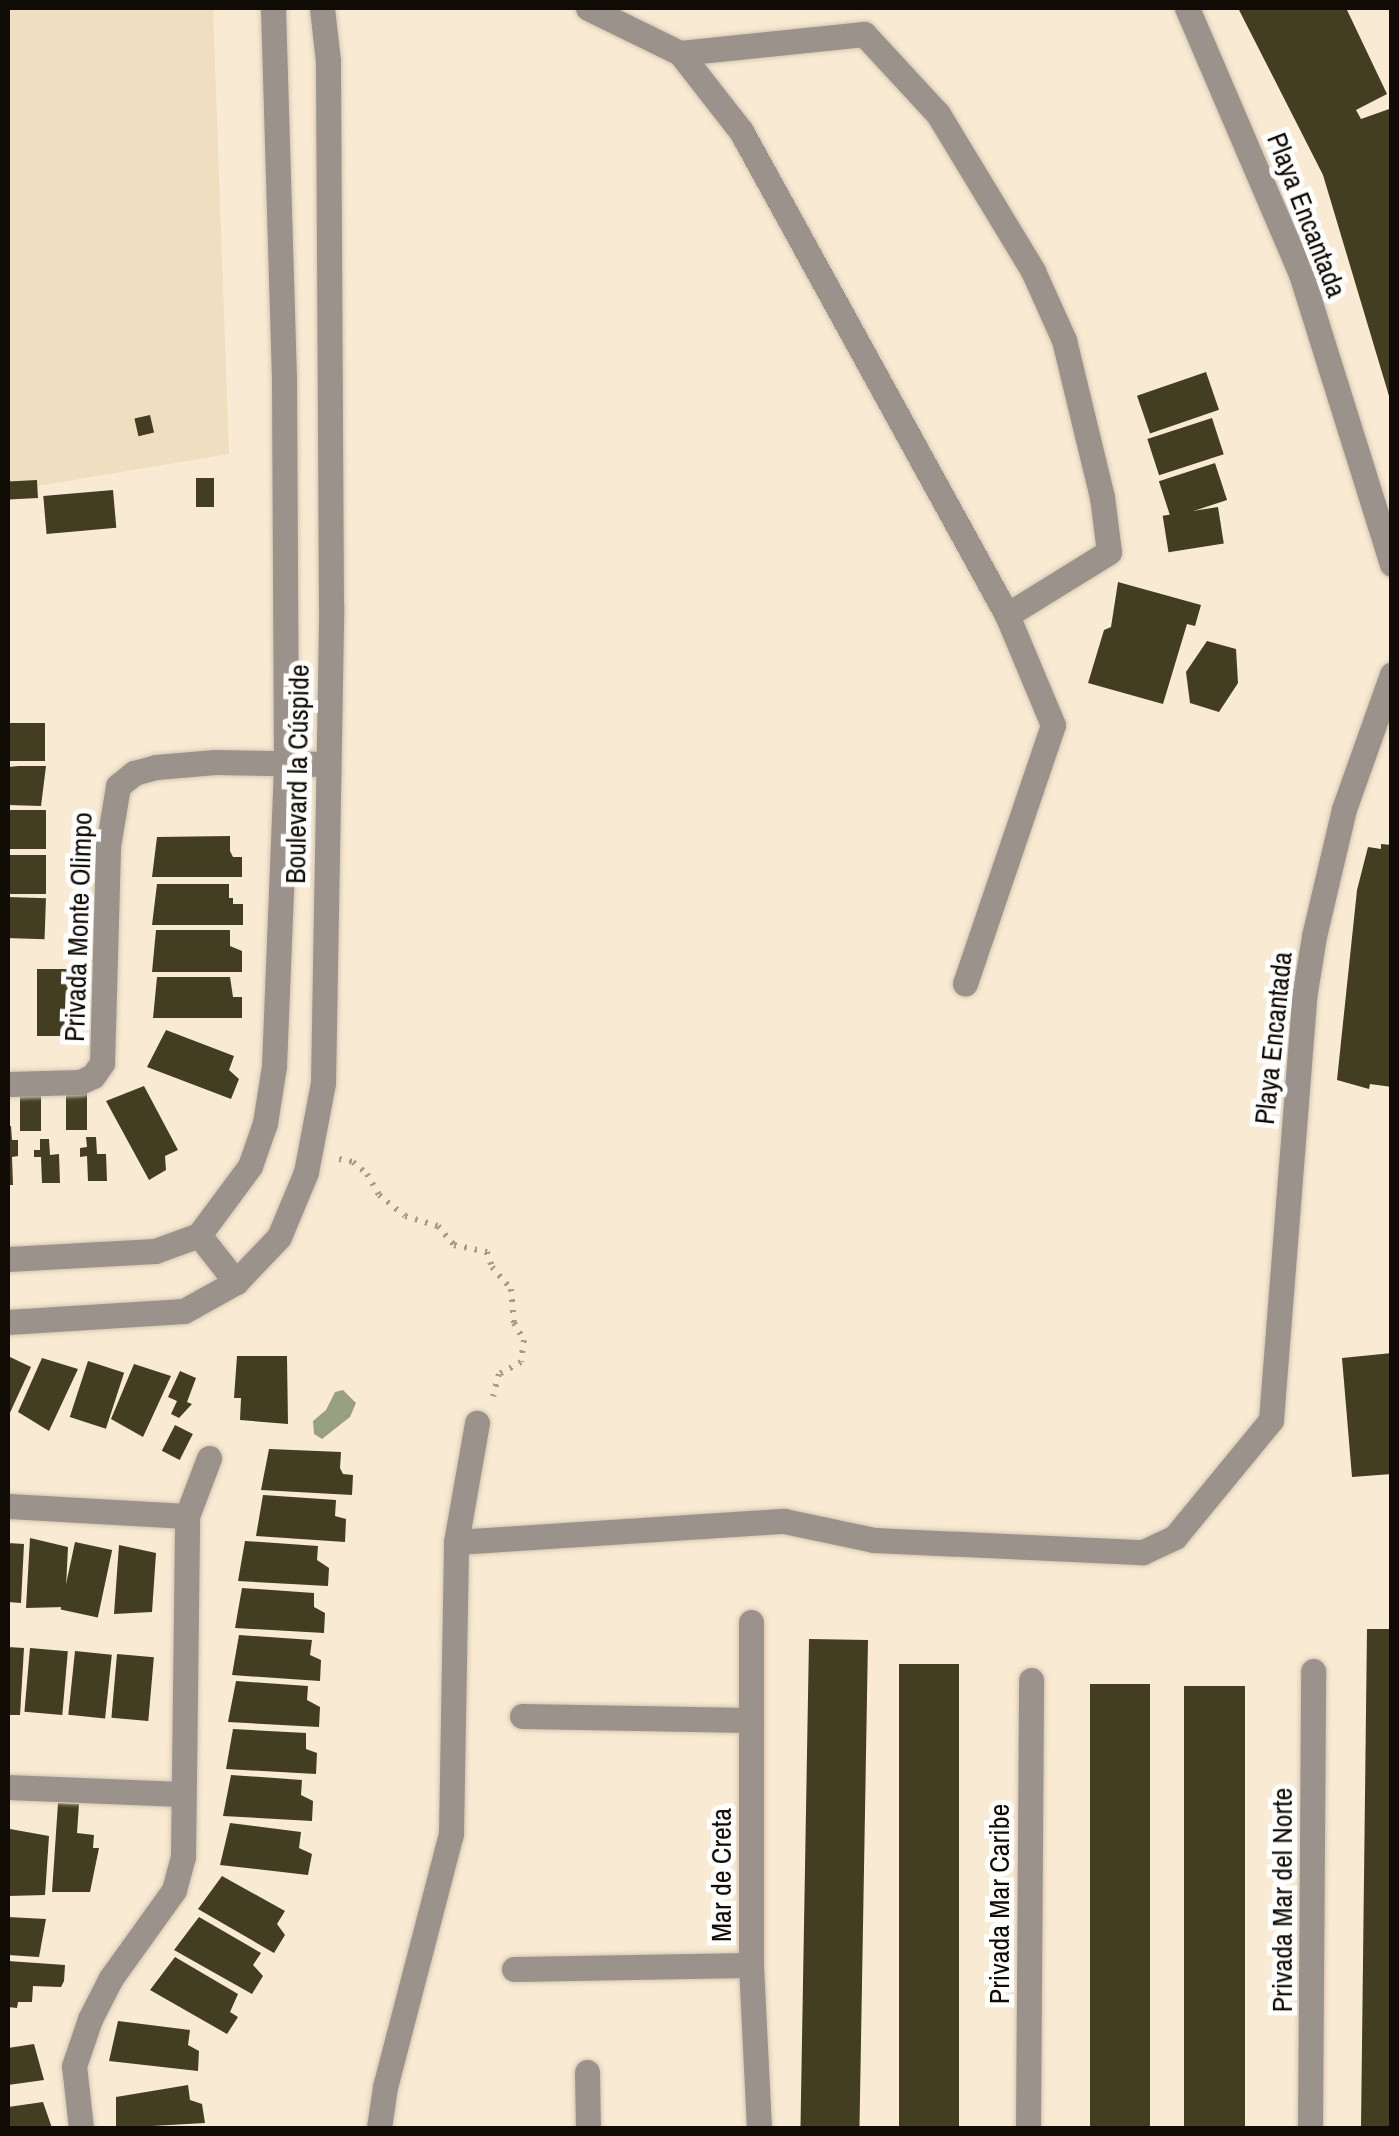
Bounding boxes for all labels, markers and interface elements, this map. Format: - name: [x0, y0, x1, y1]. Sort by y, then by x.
- street label: Playa Encantada: [1260, 128, 1354, 302]
- street label: Boulevard la Cúspide: [278, 664, 316, 884]
- street label: Privada Monte Olimpo: [57, 812, 99, 1042]
- street label: Playa Encantada: [1247, 950, 1299, 1126]
- street label: Privada Mar del Norte: [1265, 1788, 1299, 2012]
- street label: Privada Mar Caribe: [982, 1804, 1016, 2004]
- street label: Mar de Creta: [704, 1808, 738, 1942]

